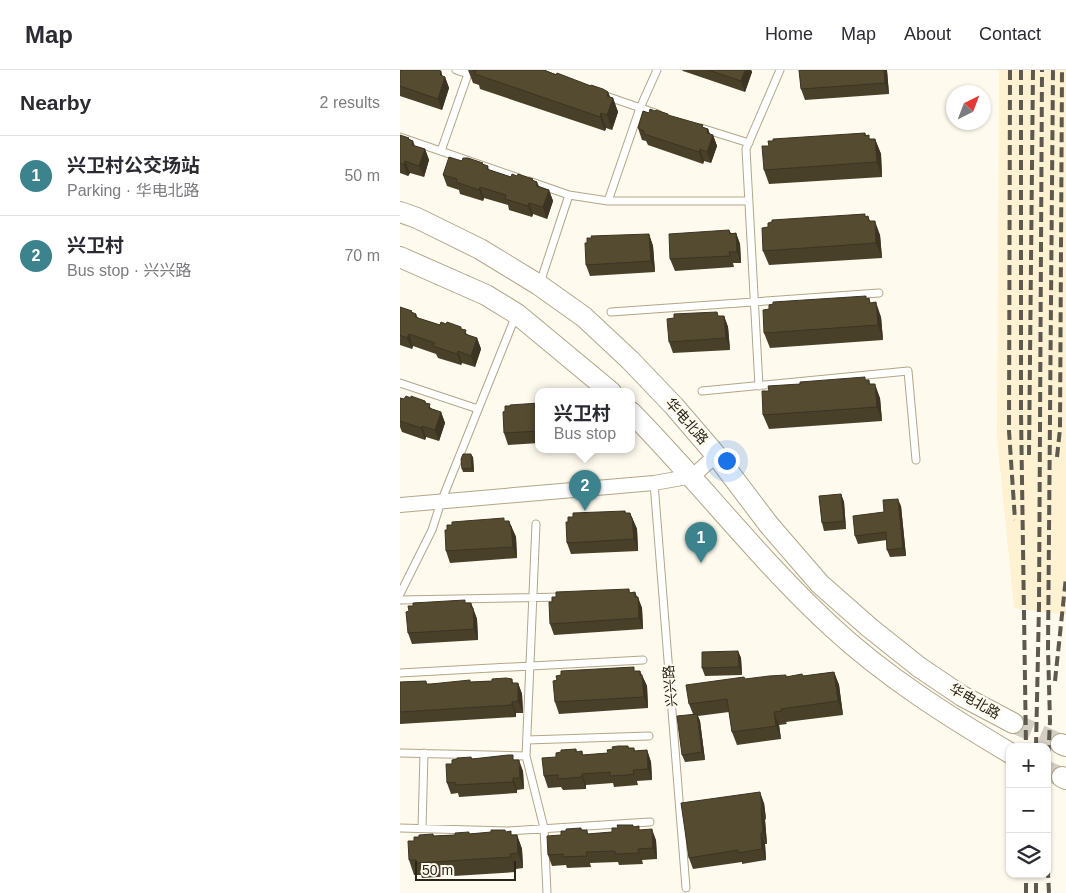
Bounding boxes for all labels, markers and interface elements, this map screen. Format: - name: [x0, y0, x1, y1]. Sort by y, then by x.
- text: Map: [25, 21, 73, 48]
- text: Home: [765, 24, 813, 44]
- text: Map: [841, 24, 876, 44]
- text: About: [904, 24, 951, 44]
- text: Contact: [979, 24, 1041, 44]
- north arrow: [946, 85, 991, 130]
- text: Nearby: [20, 91, 91, 114]
- text: 2 results: [320, 94, 380, 111]
- text: 兴卫村公交场站: [67, 155, 200, 176]
- text: 1: [32, 167, 40, 184]
- text: 50 m: [344, 167, 380, 184]
- text: Parking · 华电北路: [67, 182, 199, 199]
- text: 兴卫村: [67, 235, 124, 256]
- text: 2: [32, 247, 40, 264]
- text: 70 m: [344, 247, 380, 264]
- text: Bus stop · 兴兴路: [67, 262, 191, 279]
- popup: [535, 388, 635, 453]
- street label: 华电北路: [663, 395, 711, 447]
- text: 兴卫村: [554, 403, 611, 424]
- text: Bus stop: [554, 425, 616, 442]
- your location: [714, 448, 740, 474]
- pin: 2: [569, 470, 601, 511]
- pin: 1: [685, 522, 717, 563]
- street label: 兴兴路: [660, 664, 680, 708]
- street label: 华电北路: [947, 680, 1003, 722]
- map controls: [1006, 743, 1051, 878]
- button: +: [1006, 743, 1051, 788]
- button: −: [1006, 788, 1051, 833]
- button: layers: [1006, 833, 1051, 878]
- scale bar: [415, 858, 516, 881]
- text: 50 m: [422, 862, 453, 878]

